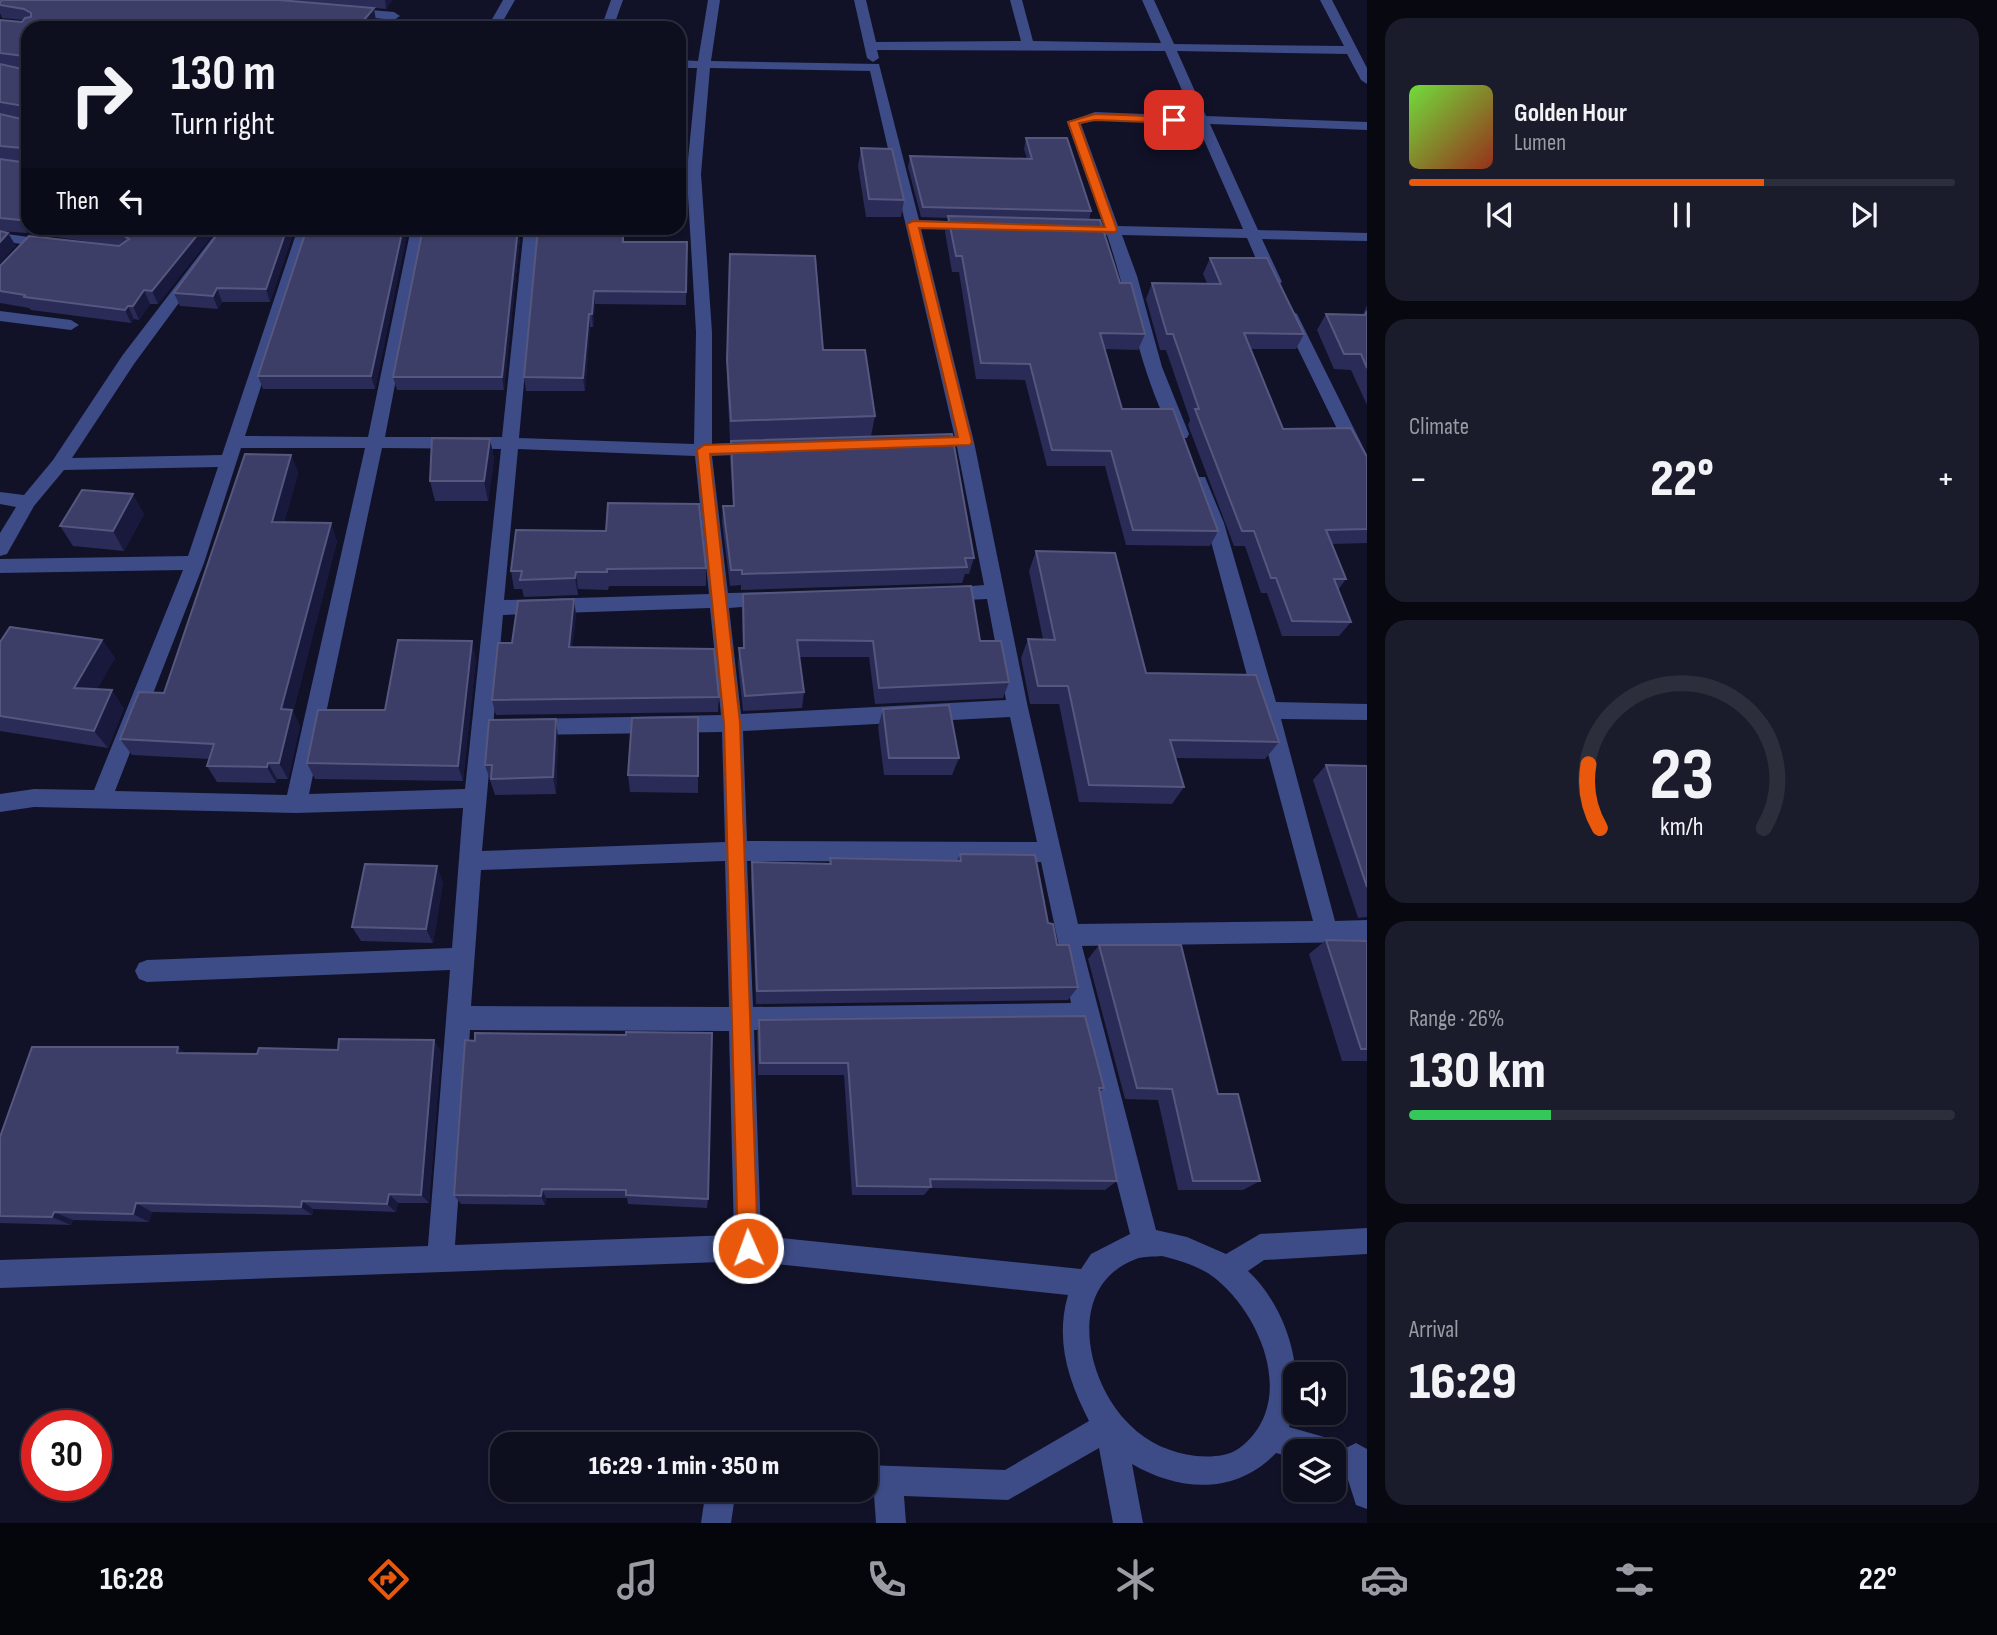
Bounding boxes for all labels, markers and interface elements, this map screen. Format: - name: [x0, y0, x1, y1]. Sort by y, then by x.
- text: 130 m: [171, 45, 276, 104]
- icon: right: [56, 49, 147, 140]
- pin: [1144, 90, 1204, 150]
- text: Golden Hour: [1514, 98, 1627, 129]
- icon: arrive: [1155, 101, 1193, 139]
- text: Turn right: [171, 105, 275, 144]
- text: Lumen: [1514, 129, 1566, 157]
- icon: left: [113, 182, 151, 220]
- text: Then: [56, 186, 99, 217]
- icon: previous: [1481, 196, 1519, 234]
- icon: pause: [1663, 196, 1701, 234]
- icon: next: [1845, 196, 1883, 234]
- text: Climate: [1409, 413, 1469, 441]
- text: 22°: [1650, 448, 1714, 511]
- text: −: [1409, 457, 1428, 502]
- text: +: [1936, 457, 1955, 502]
- text: 23: [1650, 732, 1714, 820]
- text: km/h: [1660, 811, 1704, 842]
- text: Range · 26%: [1409, 1005, 1504, 1033]
- text: 130 km: [1409, 1040, 1546, 1103]
- position arrow: [711, 1211, 785, 1285]
- text: Arrival: [1409, 1316, 1458, 1344]
- text: 16:29: [1409, 1351, 1517, 1414]
- map controls: [1283, 1362, 1346, 1502]
- button: sound: [1283, 1362, 1346, 1425]
- speed limit sign: 30: [21, 1410, 112, 1501]
- button: layers: [1283, 1439, 1346, 1502]
- text: 16:29 · 1 min · 350 m: [589, 1451, 779, 1482]
- icon: directions: [364, 1555, 413, 1604]
- icon: music: [613, 1555, 662, 1604]
- icon: phone: [862, 1555, 911, 1604]
- icon: climate: [1111, 1555, 1160, 1604]
- icon: car: [1360, 1555, 1409, 1604]
- icon: filters: [1610, 1555, 1659, 1604]
- text: 16:28: [100, 1560, 164, 1599]
- text: 22°: [1859, 1560, 1897, 1599]

